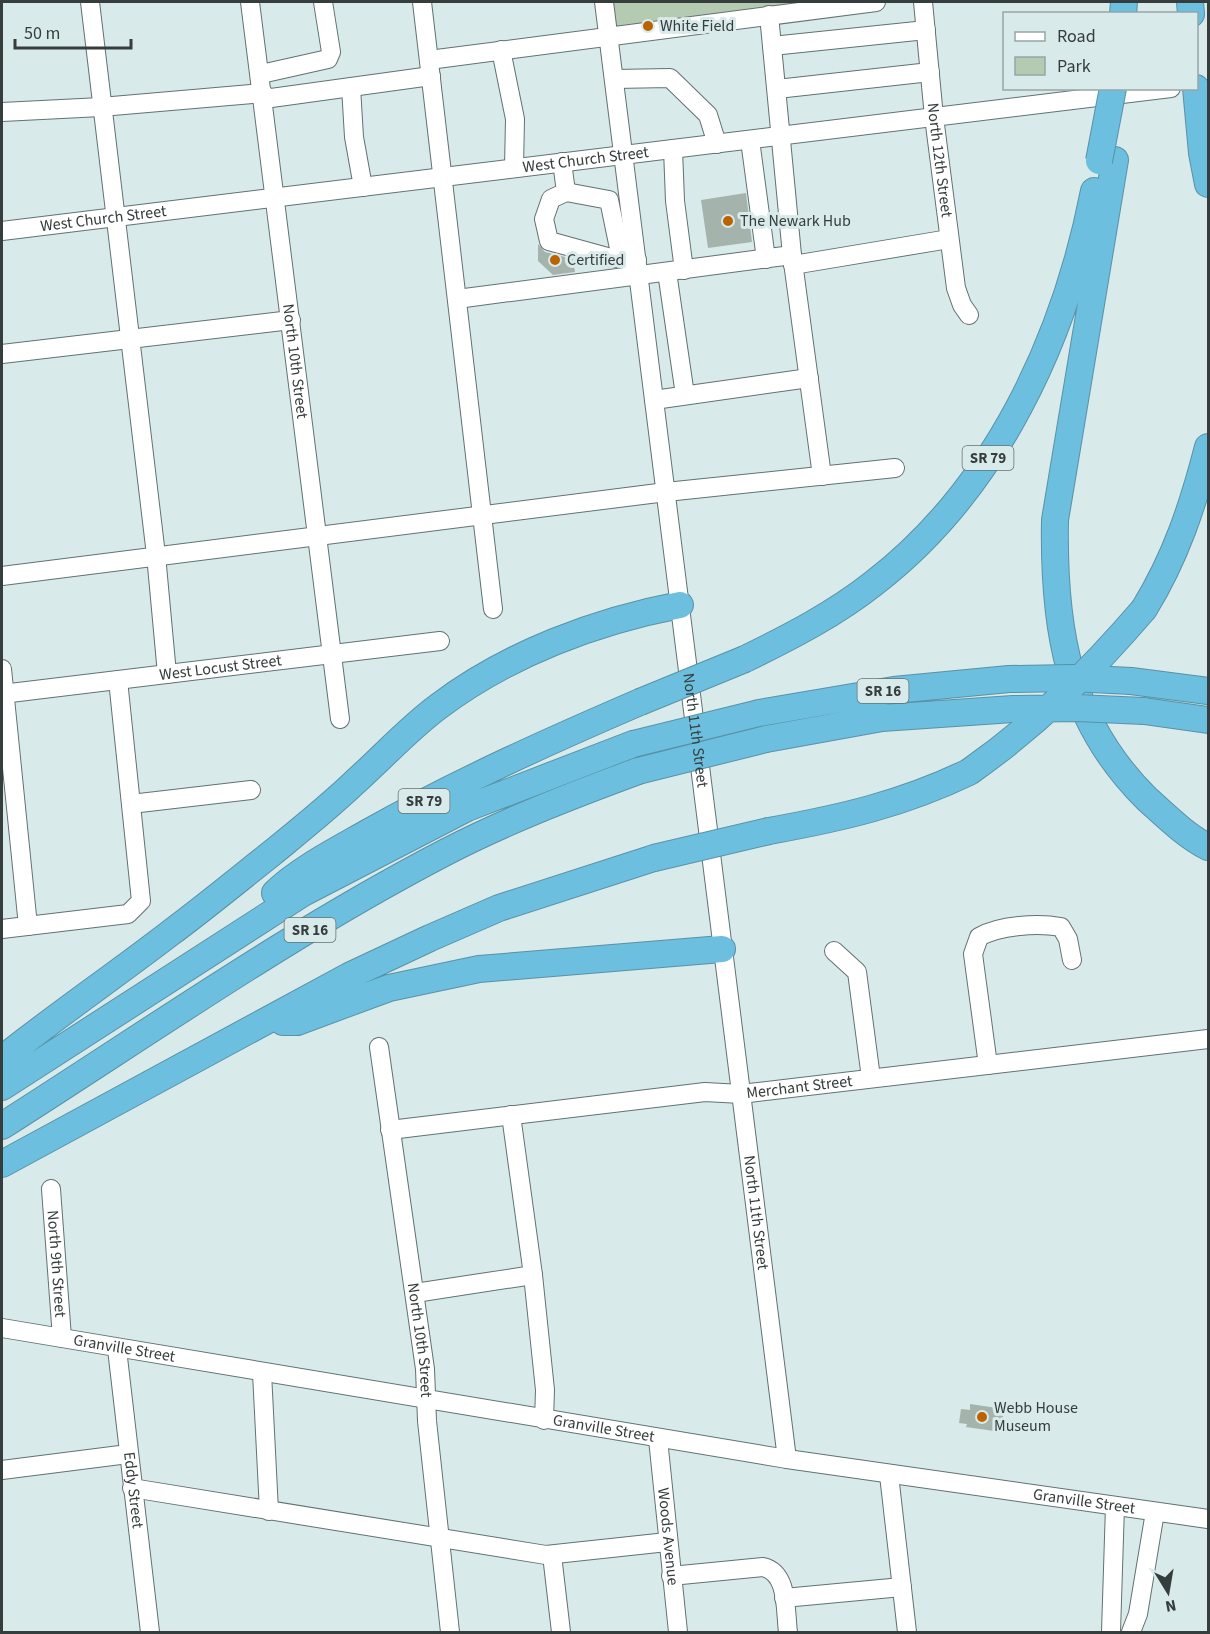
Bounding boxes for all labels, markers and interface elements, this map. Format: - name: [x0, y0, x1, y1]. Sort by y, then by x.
- scale bar: [15, 12, 130, 50]
- legend: [1003, 12, 1198, 90]
- place label: White Field: [660, 15, 734, 37]
- marker: White Field: [641, 19, 655, 33]
- text: 50 m: [24, 21, 60, 46]
- text: Road: [1057, 24, 1096, 49]
- text: Park: [1057, 54, 1091, 79]
- street label: North 12th Street: [922, 102, 958, 219]
- street label: West Church Street: [521, 141, 651, 178]
- street label: West Church Street: [39, 200, 168, 237]
- place label: The Newark Hub: [740, 210, 851, 232]
- marker: The Newark Hub: [721, 214, 735, 228]
- place label: Certified: [567, 249, 624, 271]
- marker: Certified: [548, 253, 562, 267]
- street label: North 10th Street: [277, 303, 313, 420]
- road number: SR 79: [962, 446, 1014, 470]
- street label: West Locust Street: [158, 649, 283, 686]
- street label: North 11th Street: [677, 672, 714, 789]
- road number: SR 16: [858, 679, 908, 703]
- road number: SR 79: [398, 789, 450, 813]
- road number: SR 16: [284, 918, 336, 942]
- street label: Merchant Street: [745, 1070, 854, 1104]
- street label: North 11th Street: [738, 1154, 774, 1272]
- street label: North 9th Street: [42, 1209, 71, 1319]
- street label: North 10th Street: [402, 1281, 437, 1398]
- street label: Granville Street: [72, 1329, 177, 1368]
- place label: Webb House Museum: [994, 1397, 1078, 1437]
- street label: Granville Street: [551, 1409, 657, 1448]
- marker: Webb House Museum: [975, 1410, 989, 1424]
- street label: Eddy Street: [118, 1451, 149, 1530]
- street label: Granville Street: [1032, 1483, 1137, 1520]
- street label: Woods Avenue: [652, 1487, 684, 1586]
- north arrow: [1138, 1562, 1198, 1622]
- text: N: [1163, 1594, 1178, 1618]

